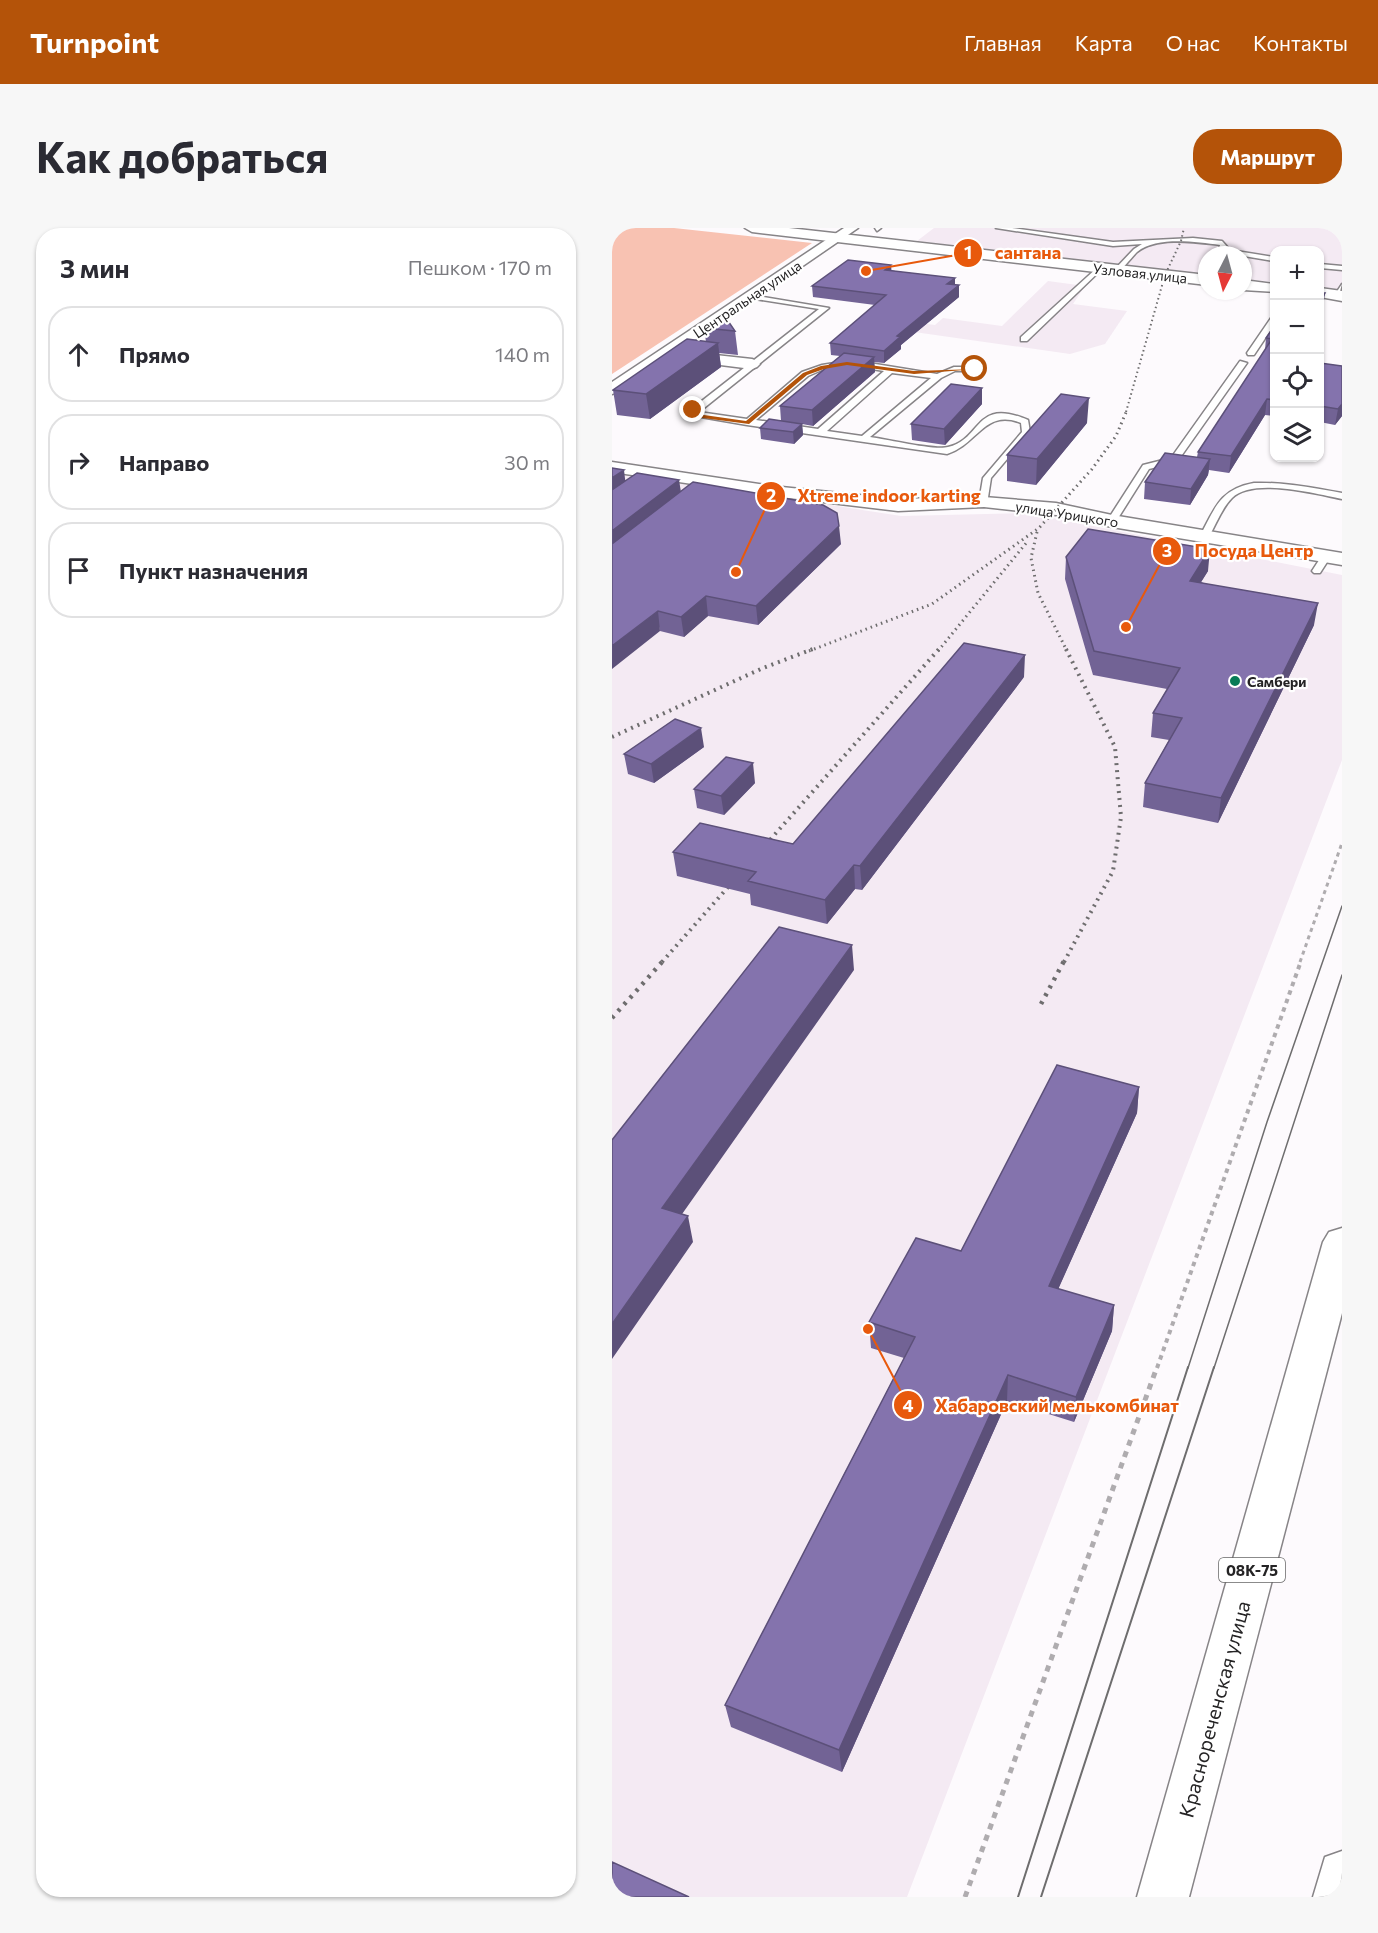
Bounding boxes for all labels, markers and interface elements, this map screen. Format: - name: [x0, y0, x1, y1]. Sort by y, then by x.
- text: Turnpoint: [30, 25, 159, 59]
- text: Главная: [964, 30, 1042, 55]
- text: Карта: [1075, 30, 1133, 55]
- text: О нас: [1166, 30, 1220, 55]
- text: Контакты: [1253, 30, 1348, 55]
- button: Маршрут: [1193, 129, 1342, 184]
- text: Как добраться: [36, 130, 328, 182]
- callout: сантана: [953, 235, 1074, 271]
- text: 1: [964, 241, 972, 263]
- text: сантана: [995, 241, 1061, 263]
- north arrow: [1198, 246, 1252, 300]
- map controls: [1270, 246, 1324, 462]
- button: +: [1270, 246, 1324, 300]
- text: 3 мин: [60, 252, 130, 283]
- text: Пешком · 170 m: [408, 255, 552, 279]
- street label: Центральная улица: [690, 256, 804, 342]
- street label: Узловая улица: [1092, 260, 1188, 286]
- button: −: [1270, 300, 1324, 354]
- icon: ahead: [62, 338, 95, 371]
- text: Прямо: [119, 341, 190, 368]
- text: 140 m: [495, 342, 550, 366]
- button: locate: [1270, 354, 1324, 408]
- route start: [961, 355, 987, 381]
- route end: [679, 396, 705, 422]
- button: layers: [1270, 408, 1324, 462]
- icon: right: [62, 446, 95, 479]
- text: Направо: [119, 449, 209, 476]
- text: 30 m: [504, 450, 550, 474]
- callout: Xtreme indoor karting: [756, 478, 993, 514]
- text: 2: [766, 484, 776, 506]
- text: Xtreme indoor karting: [797, 484, 981, 506]
- street label: улица Урицкого: [1014, 497, 1120, 531]
- callout: Посуда Центр: [1152, 533, 1325, 569]
- text: 3: [1162, 539, 1172, 561]
- text: Посуда Центр: [1194, 539, 1314, 561]
- icon: arrive: [62, 554, 95, 587]
- text: Пункт назначения: [119, 557, 308, 584]
- place label: Самбери: [1247, 673, 1306, 690]
- marker: Самбери: [1228, 674, 1242, 688]
- callout: Хабаровский мелькомбинат: [893, 1387, 1190, 1423]
- text: 4: [902, 1394, 914, 1416]
- text: Хабаровский мелькомбинат: [935, 1394, 1179, 1416]
- road number: 08К-75: [1219, 1558, 1285, 1582]
- street label: Краснореченская улица: [1173, 1598, 1255, 1820]

